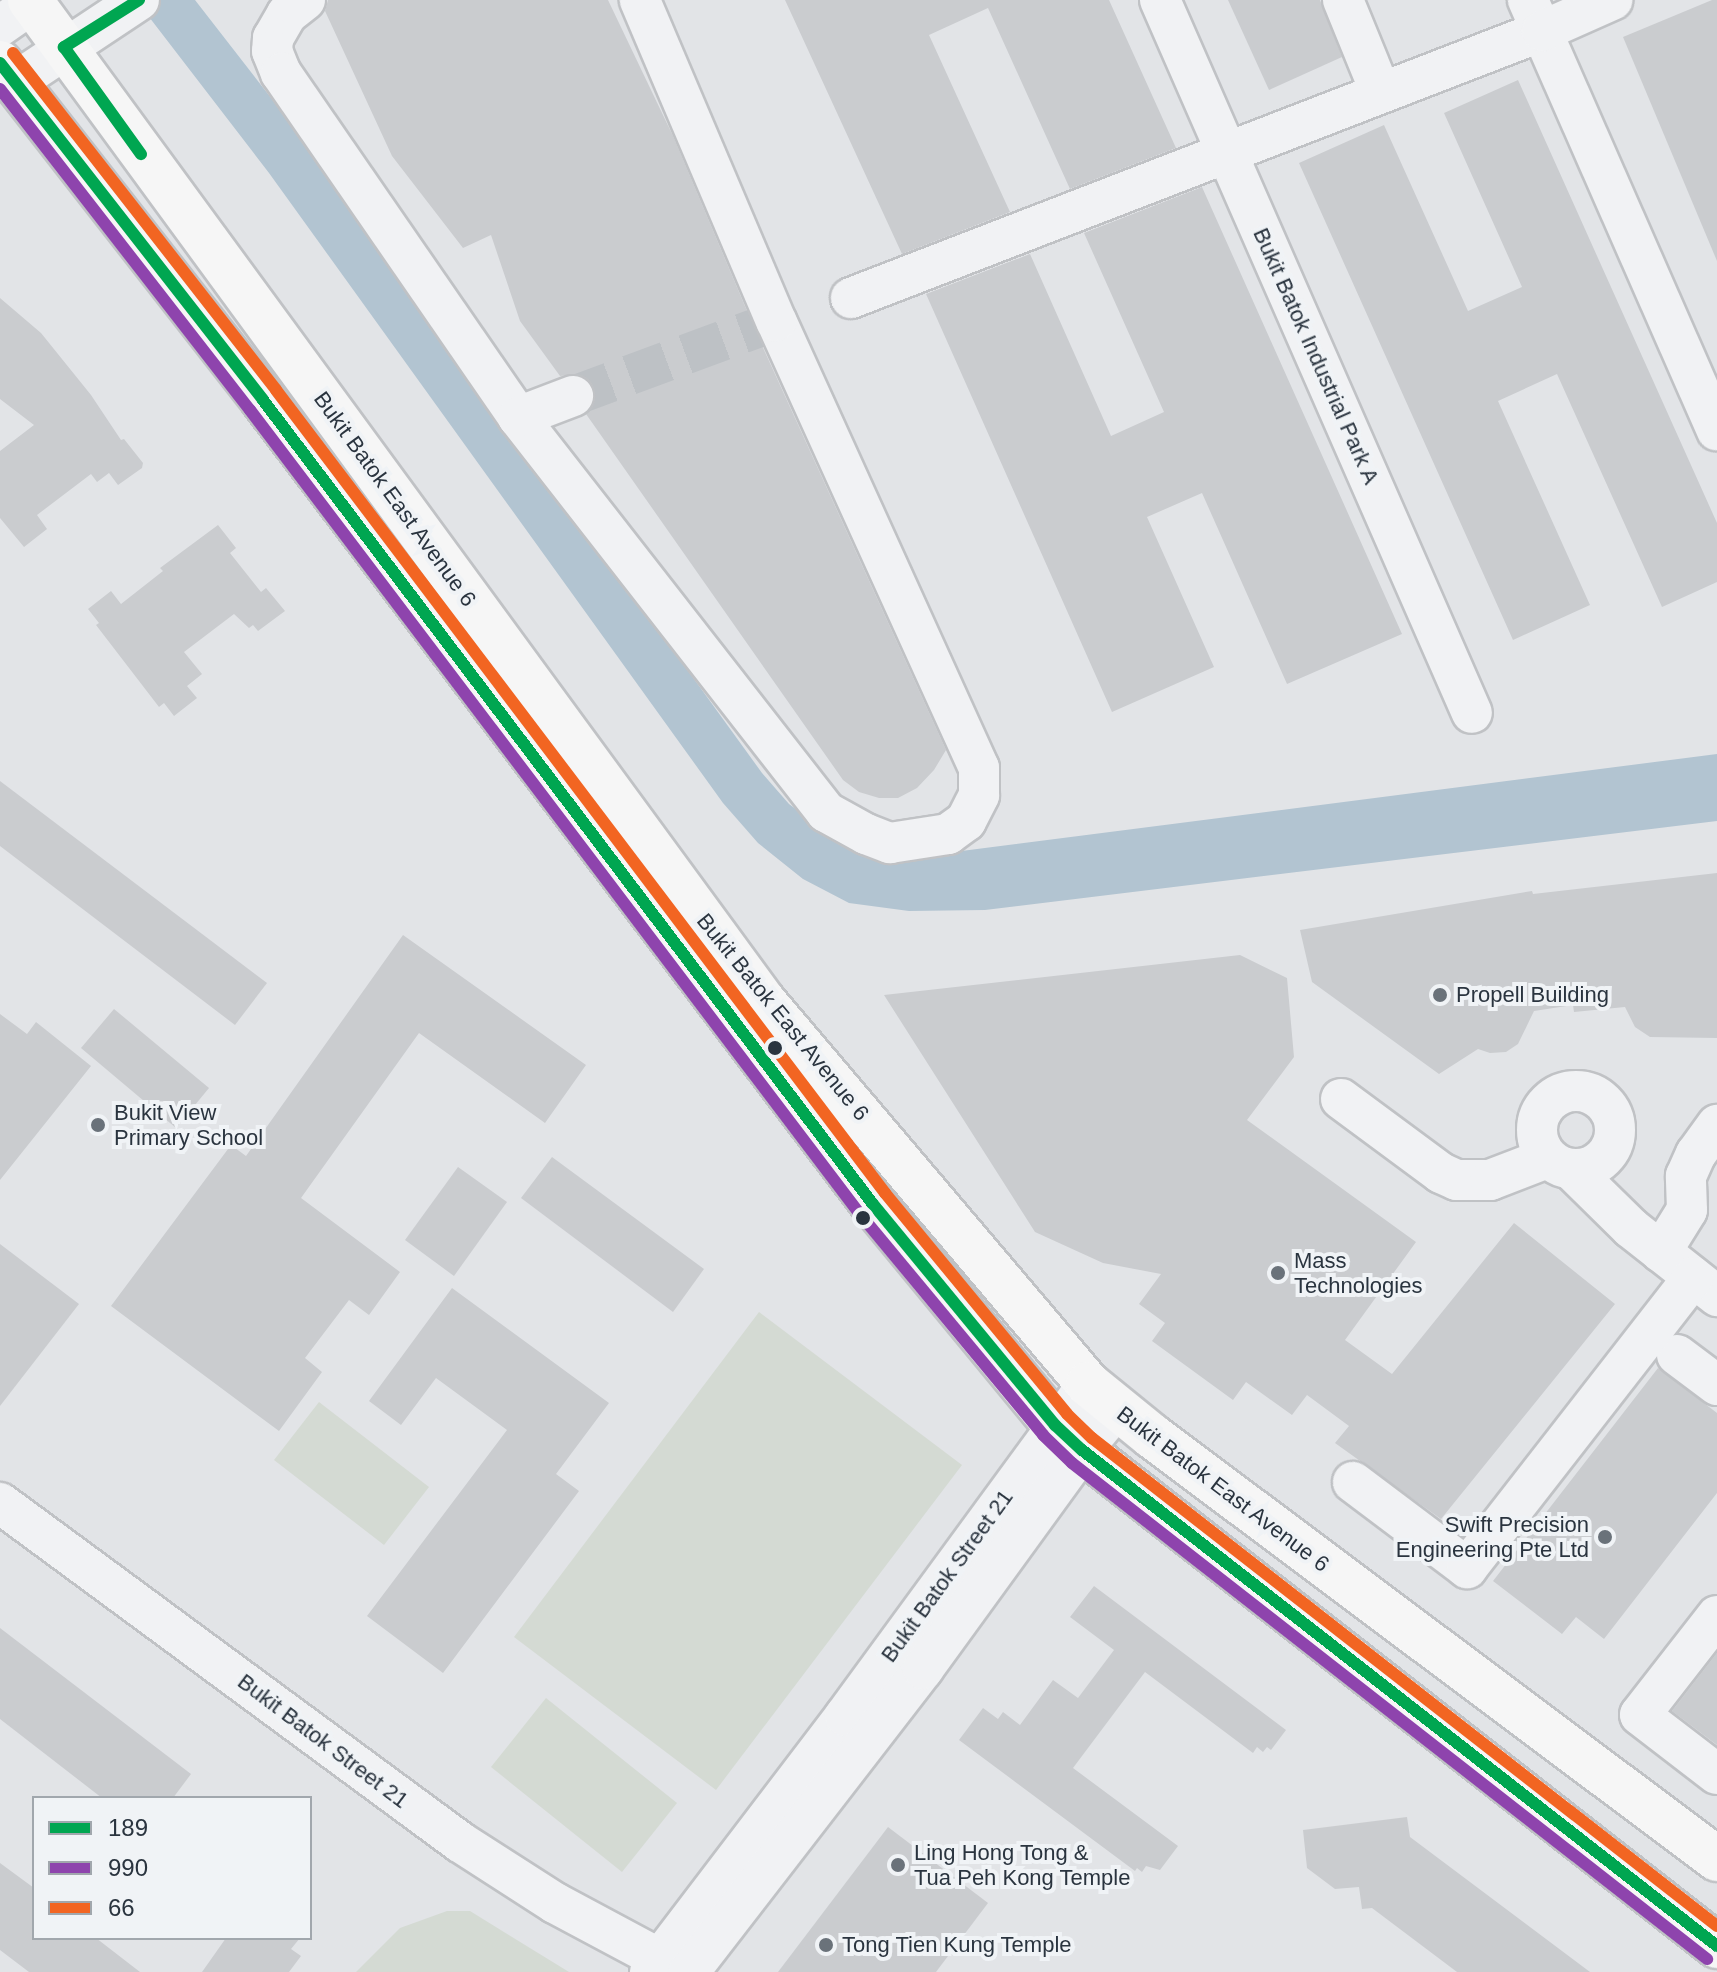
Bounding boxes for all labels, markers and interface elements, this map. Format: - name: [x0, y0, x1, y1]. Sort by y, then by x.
- street label: Bukit Batok Industrial Park A: [1247, 223, 1385, 489]
- street label: Bukit Batok East Avenue 6: [308, 386, 482, 612]
- street label: Bukit Batok East Avenue 6: [691, 908, 875, 1126]
- place label: Propell Building: [1456, 982, 1609, 1008]
- marker: Propell Building: [1431, 986, 1449, 1004]
- unlabelled marker: [767, 1040, 783, 1056]
- place label: Bukit View Primary School: [114, 1099, 263, 1150]
- marker: Bukit View Primary School: [89, 1116, 107, 1134]
- unlabelled marker: [855, 1210, 871, 1226]
- place label: Mass Technologies: [1294, 1247, 1422, 1298]
- marker: Mass Technologies: [1269, 1264, 1287, 1282]
- street label: Bukit Batok East Avenue 6: [1111, 1400, 1335, 1578]
- street label: Bukit Batok Street 21: [876, 1485, 1018, 1667]
- place label: Swift Precision Engineering Pte Ltd: [1396, 1511, 1589, 1562]
- marker: Swift Precision Engineering Pte Ltd: [1596, 1528, 1614, 1546]
- street label: Bukit Batok Street 21: [233, 1668, 413, 1814]
- legend: [32, 1796, 312, 1940]
- text: 189: [108, 1814, 148, 1841]
- place label: Ling Hong Tong & Tua Peh Kong Temple: [914, 1839, 1131, 1890]
- text: 990: [108, 1854, 148, 1881]
- marker: Ling Hong Tong & Tua Peh Kong Temple: [889, 1856, 907, 1874]
- text: 66: [108, 1894, 135, 1921]
- place label: Tong Tien Kung Temple: [842, 1932, 1072, 1958]
- marker: Tong Tien Kung Temple: [817, 1936, 835, 1954]

